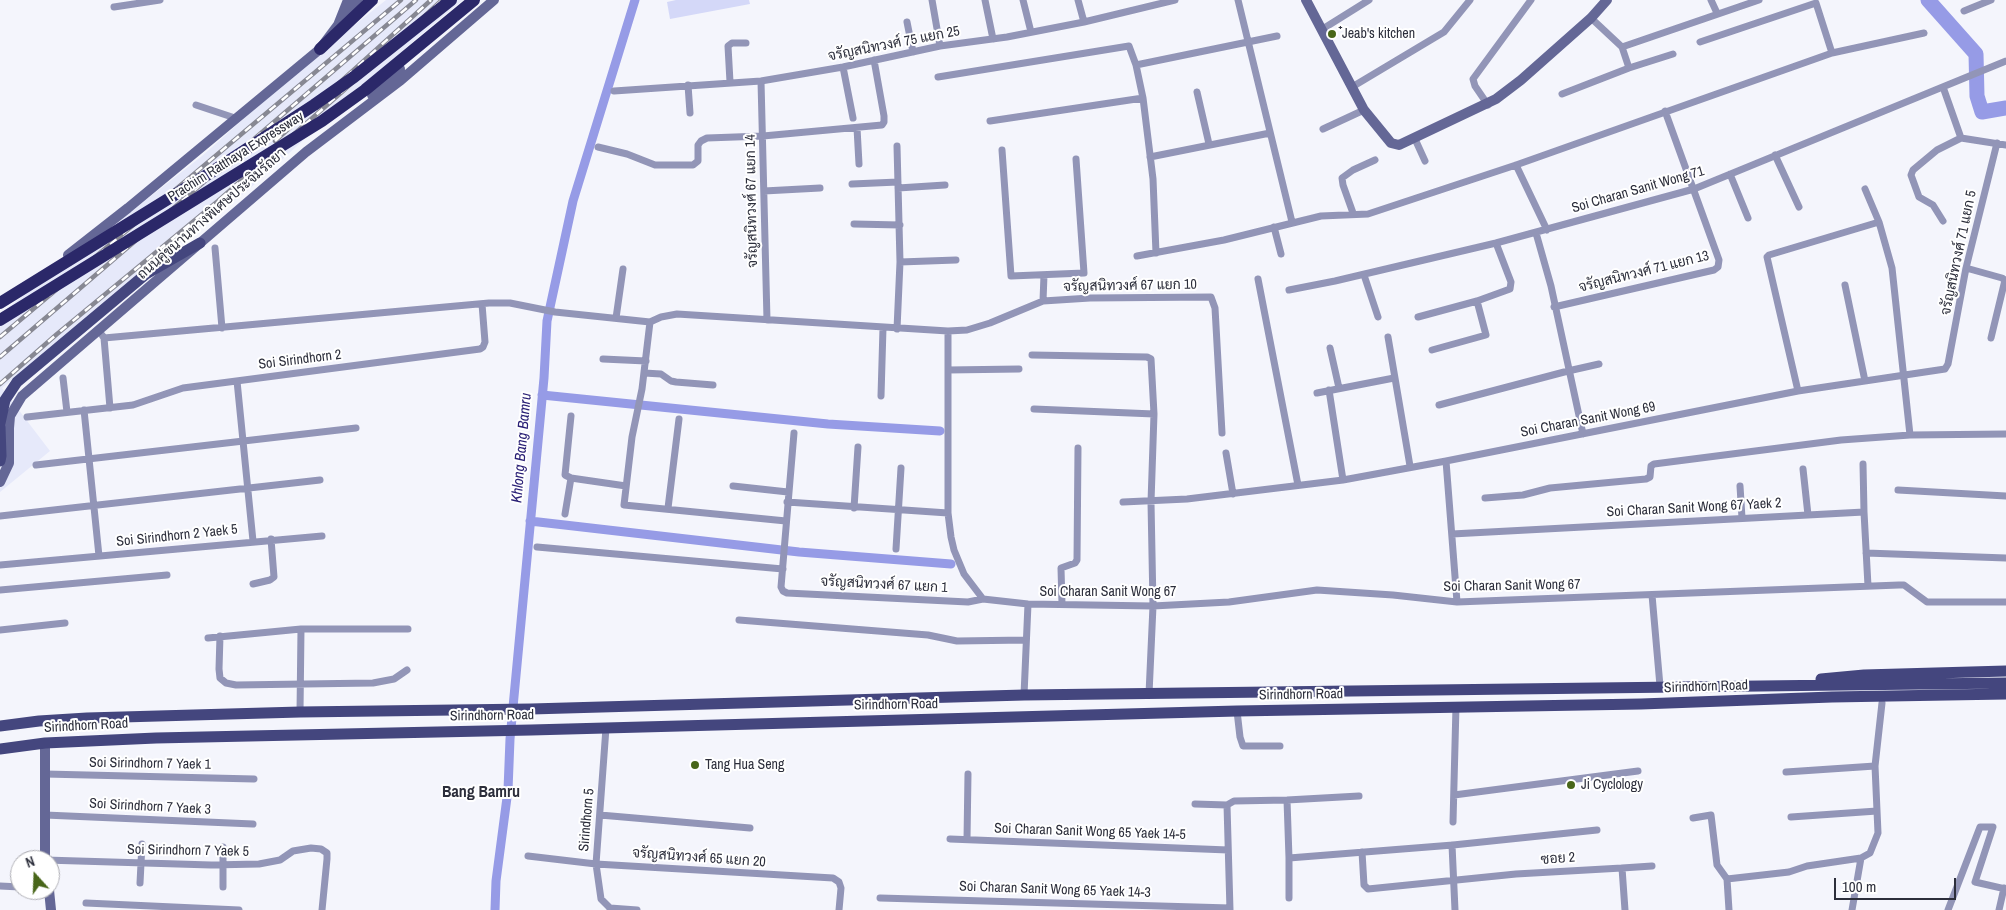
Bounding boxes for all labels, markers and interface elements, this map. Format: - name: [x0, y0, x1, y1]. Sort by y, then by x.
- street label: จรัญสนิทวงศ์ 75 แยก 25: [827, 23, 961, 65]
- place label: ๋Jeab's kitchen: [1342, 26, 1415, 42]
- marker: ๋Jeab's kitchen: [1326, 28, 1338, 40]
- street label: Prachim Ratthaya Expressway: [165, 108, 307, 206]
- street label: จรัญสนิทวงศ์ 67 แยก 14: [742, 134, 762, 268]
- street label: ถนนคู่ขนานทางพิเศษประจิมรัถยา: [134, 145, 290, 283]
- street label: Soi Charan Sanit Wong 71: [1570, 163, 1706, 217]
- street label: จรัญสนิทวงศ์ 71 แยก 5: [1938, 189, 1980, 317]
- street label: จรัญสนิทวงศ์ 71 แยก 13: [1577, 248, 1711, 296]
- street label: จรัญสนิทวงศ์ 67 แยก 10: [1063, 276, 1197, 296]
- street label: Soi Sirindhorn 2: [257, 347, 343, 373]
- water label: Khlong Bang Bamru: [508, 392, 536, 504]
- street label: Soi Charan Sanit Wong 69: [1519, 399, 1657, 441]
- street label: Soi Charan Sanit Wong 67 Yaek 2: [1606, 495, 1782, 521]
- street label: Soi Sirindhorn 2 Yaek 5: [116, 521, 238, 551]
- street label: จรัญสนิทวงศ์ 67 แยก 1: [820, 573, 948, 597]
- street label: Soi Charan Sanit Wong 67: [1443, 576, 1581, 596]
- street label: Soi Charan Sanit Wong 67: [1039, 584, 1177, 600]
- street label: Sirindhorn Road: [1664, 677, 1748, 697]
- street label: Sirindhorn Road: [1259, 686, 1343, 704]
- street label: Sirindhorn Road: [854, 696, 938, 714]
- street label: Sirindhorn Road: [450, 707, 534, 725]
- street label: Sirindhorn Road: [43, 715, 129, 737]
- street label: Soi Sirindhorn 7 Yaek 1: [89, 755, 211, 773]
- place label: Tang Hua Seng: [705, 757, 784, 773]
- marker: Tang Hua Seng: [689, 759, 701, 771]
- place label: Ji Cyclology: [1581, 777, 1643, 793]
- marker: Ji Cyclology: [1565, 779, 1577, 791]
- district label: Bang Bamru: [442, 783, 520, 803]
- street label: Sirindhorn 5: [576, 788, 598, 852]
- street label: Soi Sirindhorn 7 Yaek 3: [89, 795, 211, 819]
- street label: Soi Charan Sanit Wong 65 Yaek 14-5: [994, 820, 1186, 844]
- street label: Soi Sirindhorn 7 Yaek 5: [127, 842, 249, 860]
- street label: จรัญสนิทวงศ์ 65 แยก 20: [632, 845, 766, 871]
- street label: ซอย 2: [1540, 849, 1576, 869]
- north arrow: [10, 850, 60, 900]
- text: N: [23, 852, 37, 872]
- scale bar: [1836, 868, 1958, 900]
- text: 100 m: [1842, 876, 1876, 897]
- street label: Soi Charan Sanit Wong 65 Yaek 14-3: [959, 878, 1151, 902]

